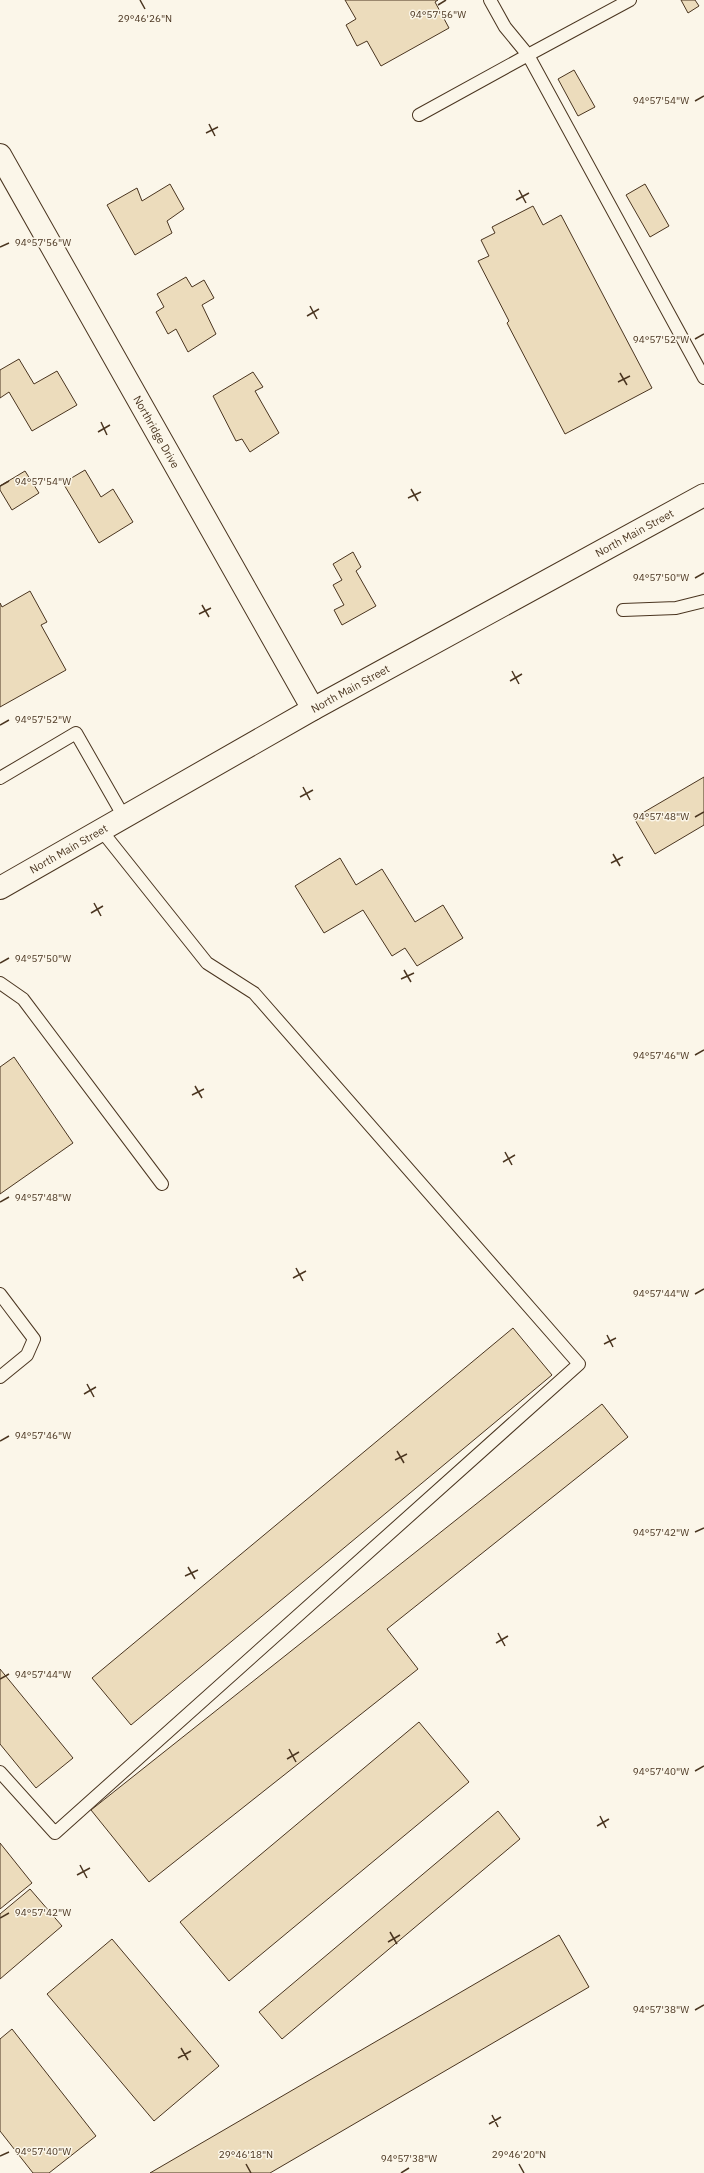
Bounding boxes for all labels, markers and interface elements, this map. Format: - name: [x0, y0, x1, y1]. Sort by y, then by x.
- text: 94°57'56"W: [410, 8, 466, 21]
- text: 29°46'26"N: [118, 12, 172, 25]
- text: 94°57'54"W: [633, 94, 689, 107]
- text: 94°57'56"W: [15, 236, 71, 249]
- text: 94°57'52"W: [633, 333, 689, 346]
- street label: Northridge Drive: [130, 393, 183, 471]
- text: 94°57'54"W: [15, 475, 71, 488]
- street label: North Main Street: [593, 506, 676, 560]
- text: 94°57'50"W: [633, 571, 689, 584]
- street label: North Main Street: [309, 661, 392, 716]
- text: 94°57'52"W: [15, 713, 71, 726]
- text: 94°57'48"W: [633, 810, 689, 823]
- street label: North Main Street: [27, 821, 110, 877]
- text: 94°57'50"W: [15, 952, 71, 965]
- text: 94°57'46"W: [633, 1049, 689, 1062]
- text: 94°57'48"W: [15, 1191, 71, 1204]
- text: 94°57'44"W: [633, 1287, 689, 1300]
- text: 94°57'46"W: [15, 1429, 71, 1442]
- text: 94°57'42"W: [633, 1526, 689, 1539]
- text: 94°57'44"W: [15, 1668, 71, 1681]
- text: 94°57'40"W: [633, 1765, 689, 1778]
- text: 94°57'42"W: [15, 1906, 71, 1919]
- text: 94°57'38"W: [633, 2003, 689, 2016]
- text: 94°57'40"W: [15, 2145, 71, 2158]
- text: 29°46'18"N: [219, 2148, 273, 2161]
- text: 29°46'20"N: [492, 2148, 546, 2161]
- text: 94°57'38"W: [381, 2152, 437, 2165]

